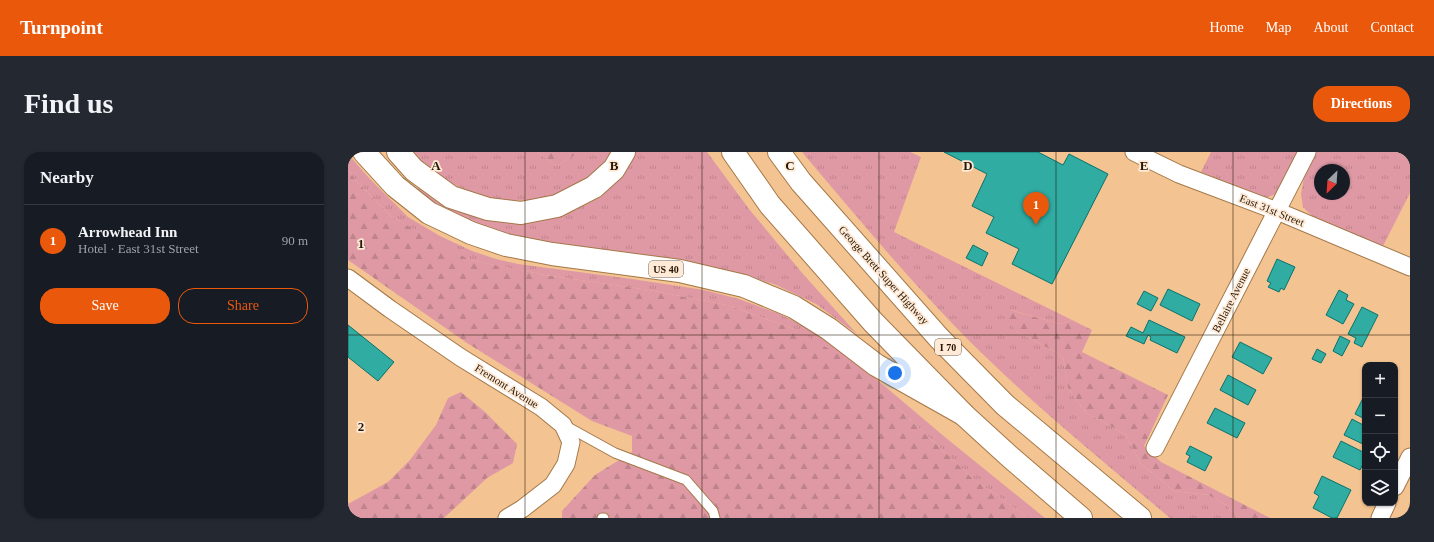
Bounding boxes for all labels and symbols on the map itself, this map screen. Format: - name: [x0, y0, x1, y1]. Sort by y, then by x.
- text: A: [431, 158, 441, 173]
- text: B: [610, 158, 619, 173]
- text: C: [785, 158, 795, 173]
- text: D: [963, 158, 973, 173]
- text: E: [1140, 158, 1148, 173]
- north arrow: [1314, 164, 1350, 200]
- pin: 1: [1023, 192, 1049, 225]
- street label: East 31st Street: [1238, 192, 1306, 228]
- street label: George Brett Super Highway: [837, 223, 932, 327]
- text: 1: [358, 236, 364, 251]
- road number: US 40: [649, 261, 683, 277]
- street label: Bellaire Avenue: [1210, 266, 1252, 334]
- road number: I 70: [935, 339, 961, 355]
- street label: Fremont Avenue: [473, 362, 541, 410]
- your location: [885, 363, 905, 383]
- text: 2: [358, 419, 364, 434]

